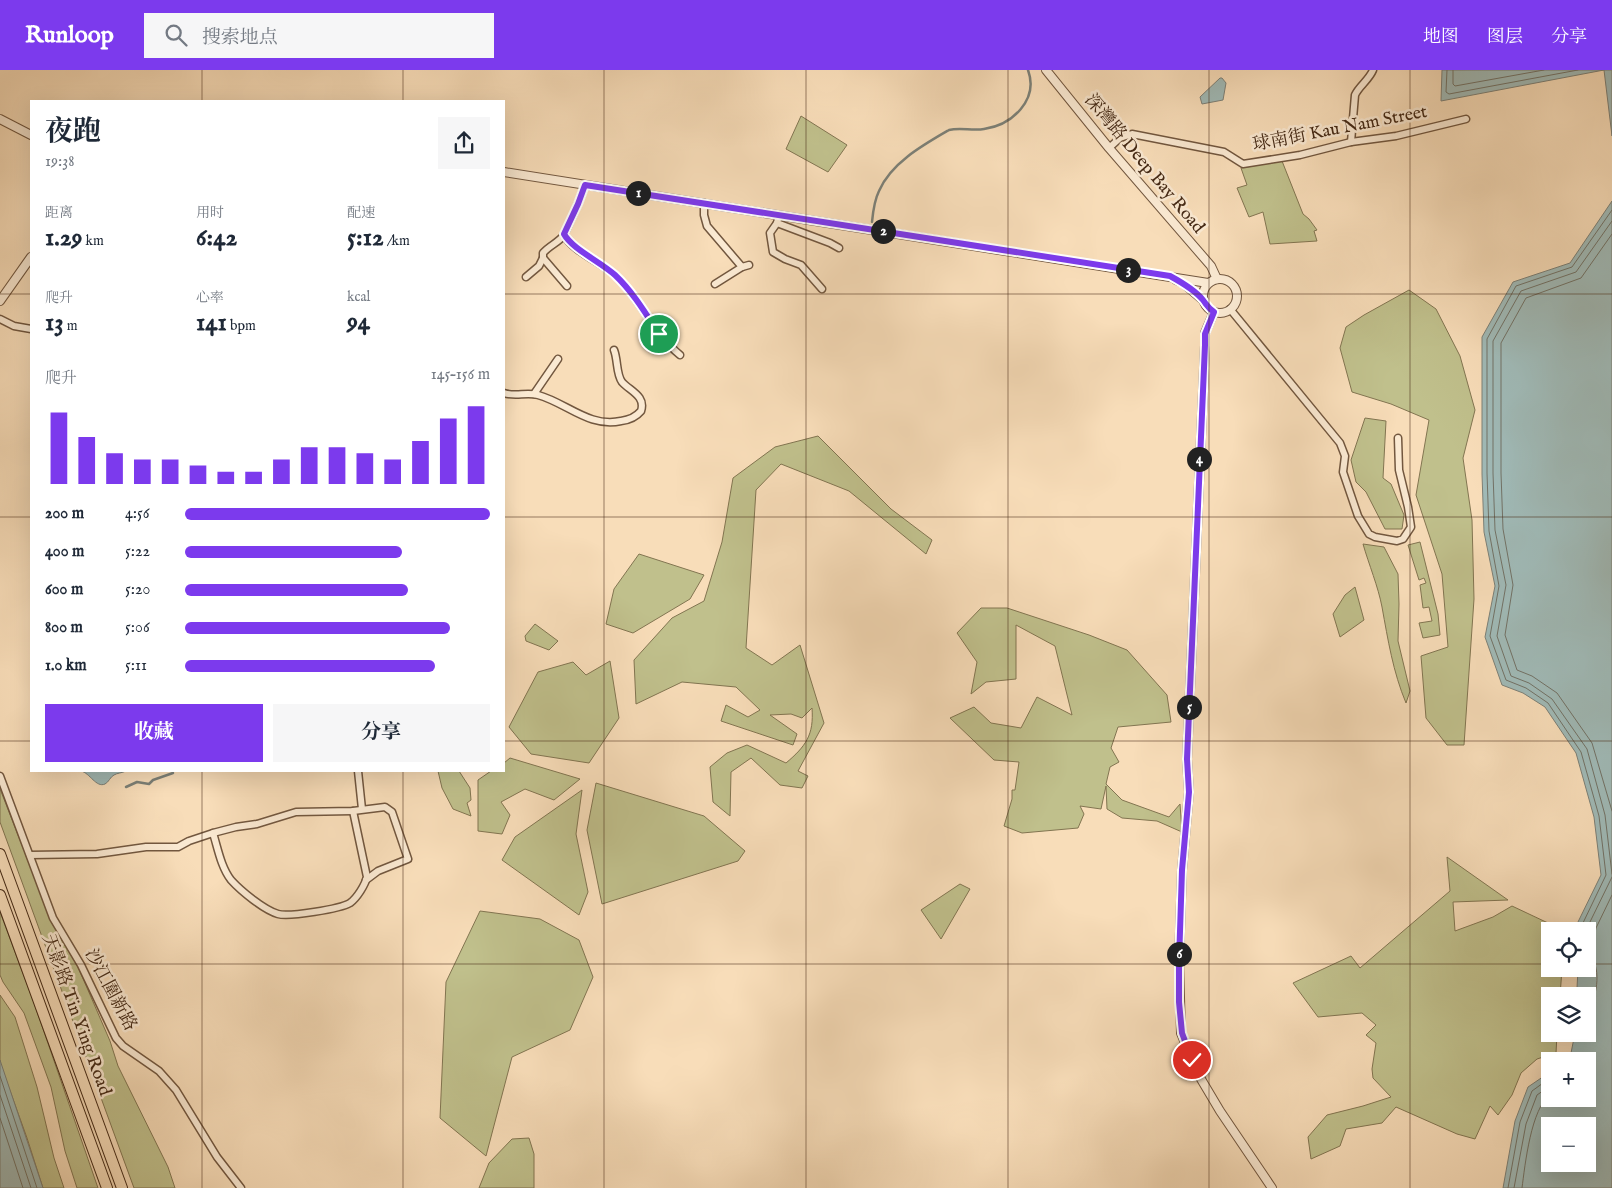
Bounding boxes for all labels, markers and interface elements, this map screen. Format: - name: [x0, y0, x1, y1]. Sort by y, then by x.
- search box: [144, 13, 494, 58]
- text: Runloop: [25, 20, 114, 51]
- icon: search: [162, 21, 190, 49]
- text: 搜索地点: [202, 26, 278, 50]
- text: 地图: [1423, 26, 1459, 49]
- text: 图层: [1487, 26, 1523, 49]
- text: 分享: [1551, 26, 1587, 49]
- street label: 深灣路 Deep Bay Road: [1079, 89, 1209, 239]
- street label: 球南街 Kau Nam Street: [1251, 101, 1429, 157]
- text: 夜跑: [45, 115, 101, 150]
- button: share: [438, 117, 490, 169]
- text: 19:38: [45, 152, 74, 172]
- pin: 1: [626, 180, 650, 206]
- text: 1: [636, 184, 641, 202]
- text: 距离: [45, 204, 73, 222]
- text: 用时: [196, 204, 224, 222]
- text: 配速: [347, 204, 375, 222]
- pin: 2: [870, 218, 896, 244]
- text: 1.29: [45, 222, 82, 254]
- text: 6:42: [196, 222, 237, 254]
- text: 5:12: [347, 222, 384, 254]
- text: 2: [880, 222, 887, 240]
- text: km: [82, 232, 104, 250]
- text: /km: [384, 232, 410, 250]
- pin: 3: [1116, 258, 1140, 282]
- text: 3: [1126, 261, 1131, 279]
- text: kcal: [347, 288, 370, 306]
- text: 爬升: [45, 289, 73, 307]
- text: 心率: [196, 289, 224, 307]
- text: 94: [347, 306, 370, 338]
- text: 13: [45, 307, 64, 339]
- text: 141: [196, 307, 227, 339]
- pin: [638, 313, 680, 355]
- text: m: [64, 317, 78, 335]
- text: bpm: [227, 317, 256, 335]
- icon: arrive: [645, 320, 673, 348]
- text: 145–156 m: [431, 365, 490, 385]
- text: 爬升: [45, 369, 77, 389]
- pin: 4: [1186, 446, 1212, 472]
- text: 4: [1196, 450, 1203, 468]
- text: 200 m: [45, 504, 84, 524]
- text: 4:56: [125, 504, 150, 524]
- text: 400 m: [45, 542, 84, 562]
- text: 5:22: [125, 542, 150, 562]
- text: 600 m: [45, 580, 83, 600]
- text: 5:20: [125, 580, 150, 600]
- text: 800 m: [45, 618, 83, 638]
- text: 5:06: [125, 618, 150, 638]
- text: 1.0 km: [45, 656, 87, 676]
- text: 5:11: [125, 656, 147, 676]
- pin: 5: [1176, 694, 1202, 720]
- text: 5: [1187, 698, 1192, 716]
- button: 收藏: [45, 704, 263, 762]
- button: 分享: [273, 704, 490, 762]
- map controls: [1541, 922, 1596, 1172]
- button: locate: [1541, 922, 1596, 977]
- street label: 天影路 Tin Ying Road: [36, 931, 116, 1099]
- pin: 6: [1166, 942, 1192, 966]
- street label: 沙江圍新路: [79, 945, 141, 1035]
- text: 6: [1177, 945, 1182, 963]
- button: layers: [1541, 987, 1596, 1042]
- pin: [1171, 1039, 1213, 1081]
- icon: check: [1178, 1046, 1206, 1074]
- button: +: [1541, 1052, 1596, 1107]
- button: −: [1541, 1117, 1596, 1172]

